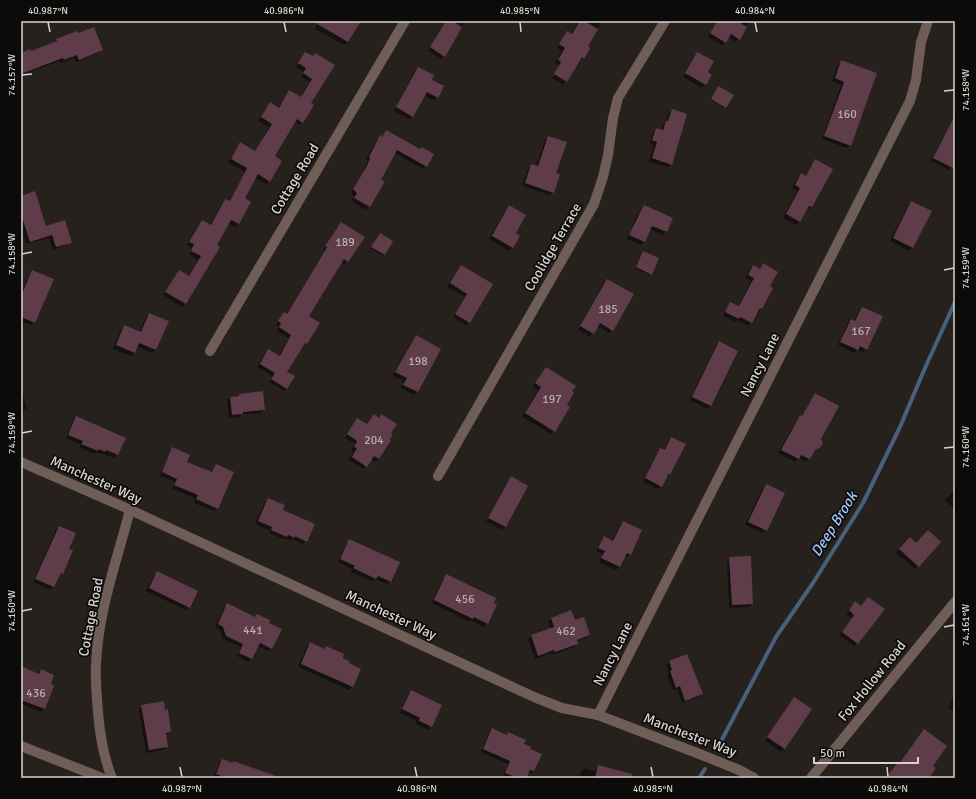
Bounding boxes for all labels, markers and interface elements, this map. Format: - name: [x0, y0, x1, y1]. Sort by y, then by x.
- text: 40.987°N: [28, 5, 68, 17]
- text: 40.986°N: [264, 5, 304, 17]
- text: 40.985°N: [500, 5, 540, 17]
- text: 40.984°N: [735, 5, 775, 17]
- text: 74.157°W: [6, 54, 18, 96]
- text: 74.158°W: [960, 69, 972, 111]
- house number: 160: [837, 107, 857, 122]
- street label: Cottage Road: [267, 140, 323, 218]
- street label: Coolidge Terrace: [521, 200, 585, 294]
- text: 74.158°W: [6, 233, 18, 275]
- house number: 189: [335, 235, 355, 250]
- text: 74.159°W: [960, 247, 972, 289]
- house number: 185: [598, 302, 618, 317]
- house number: 167: [851, 324, 871, 339]
- street label: Nancy Lane: [737, 330, 783, 400]
- house number: 198: [408, 354, 428, 369]
- house number: 197: [542, 392, 562, 407]
- text: 74.159°W: [6, 412, 18, 454]
- text: 74.160°W: [960, 426, 972, 468]
- house number: 204: [364, 433, 384, 448]
- street label: Manchester Way: [48, 452, 145, 508]
- water label: Deep Brook: [807, 487, 862, 560]
- street label: Cottage Road: [75, 576, 107, 658]
- street label: Manchester Way: [343, 587, 440, 644]
- text: 74.160°W: [6, 590, 18, 632]
- house number: 456: [455, 592, 475, 607]
- text: 74.161°W: [960, 604, 972, 646]
- street label: Nancy Lane: [590, 619, 636, 689]
- house number: 441: [243, 623, 263, 638]
- house number: 462: [556, 624, 576, 639]
- street label: Fox Hollow Road: [834, 637, 910, 725]
- house number: 436: [26, 686, 46, 701]
- street label: Manchester Way: [641, 709, 739, 761]
- scale bar: [814, 739, 918, 765]
- text: 50 m: [820, 746, 845, 761]
- text: 40.987°N: [162, 783, 202, 795]
- text: 40.986°N: [397, 783, 437, 795]
- text: 40.985°N: [633, 783, 673, 795]
- text: 40.984°N: [868, 783, 908, 795]

